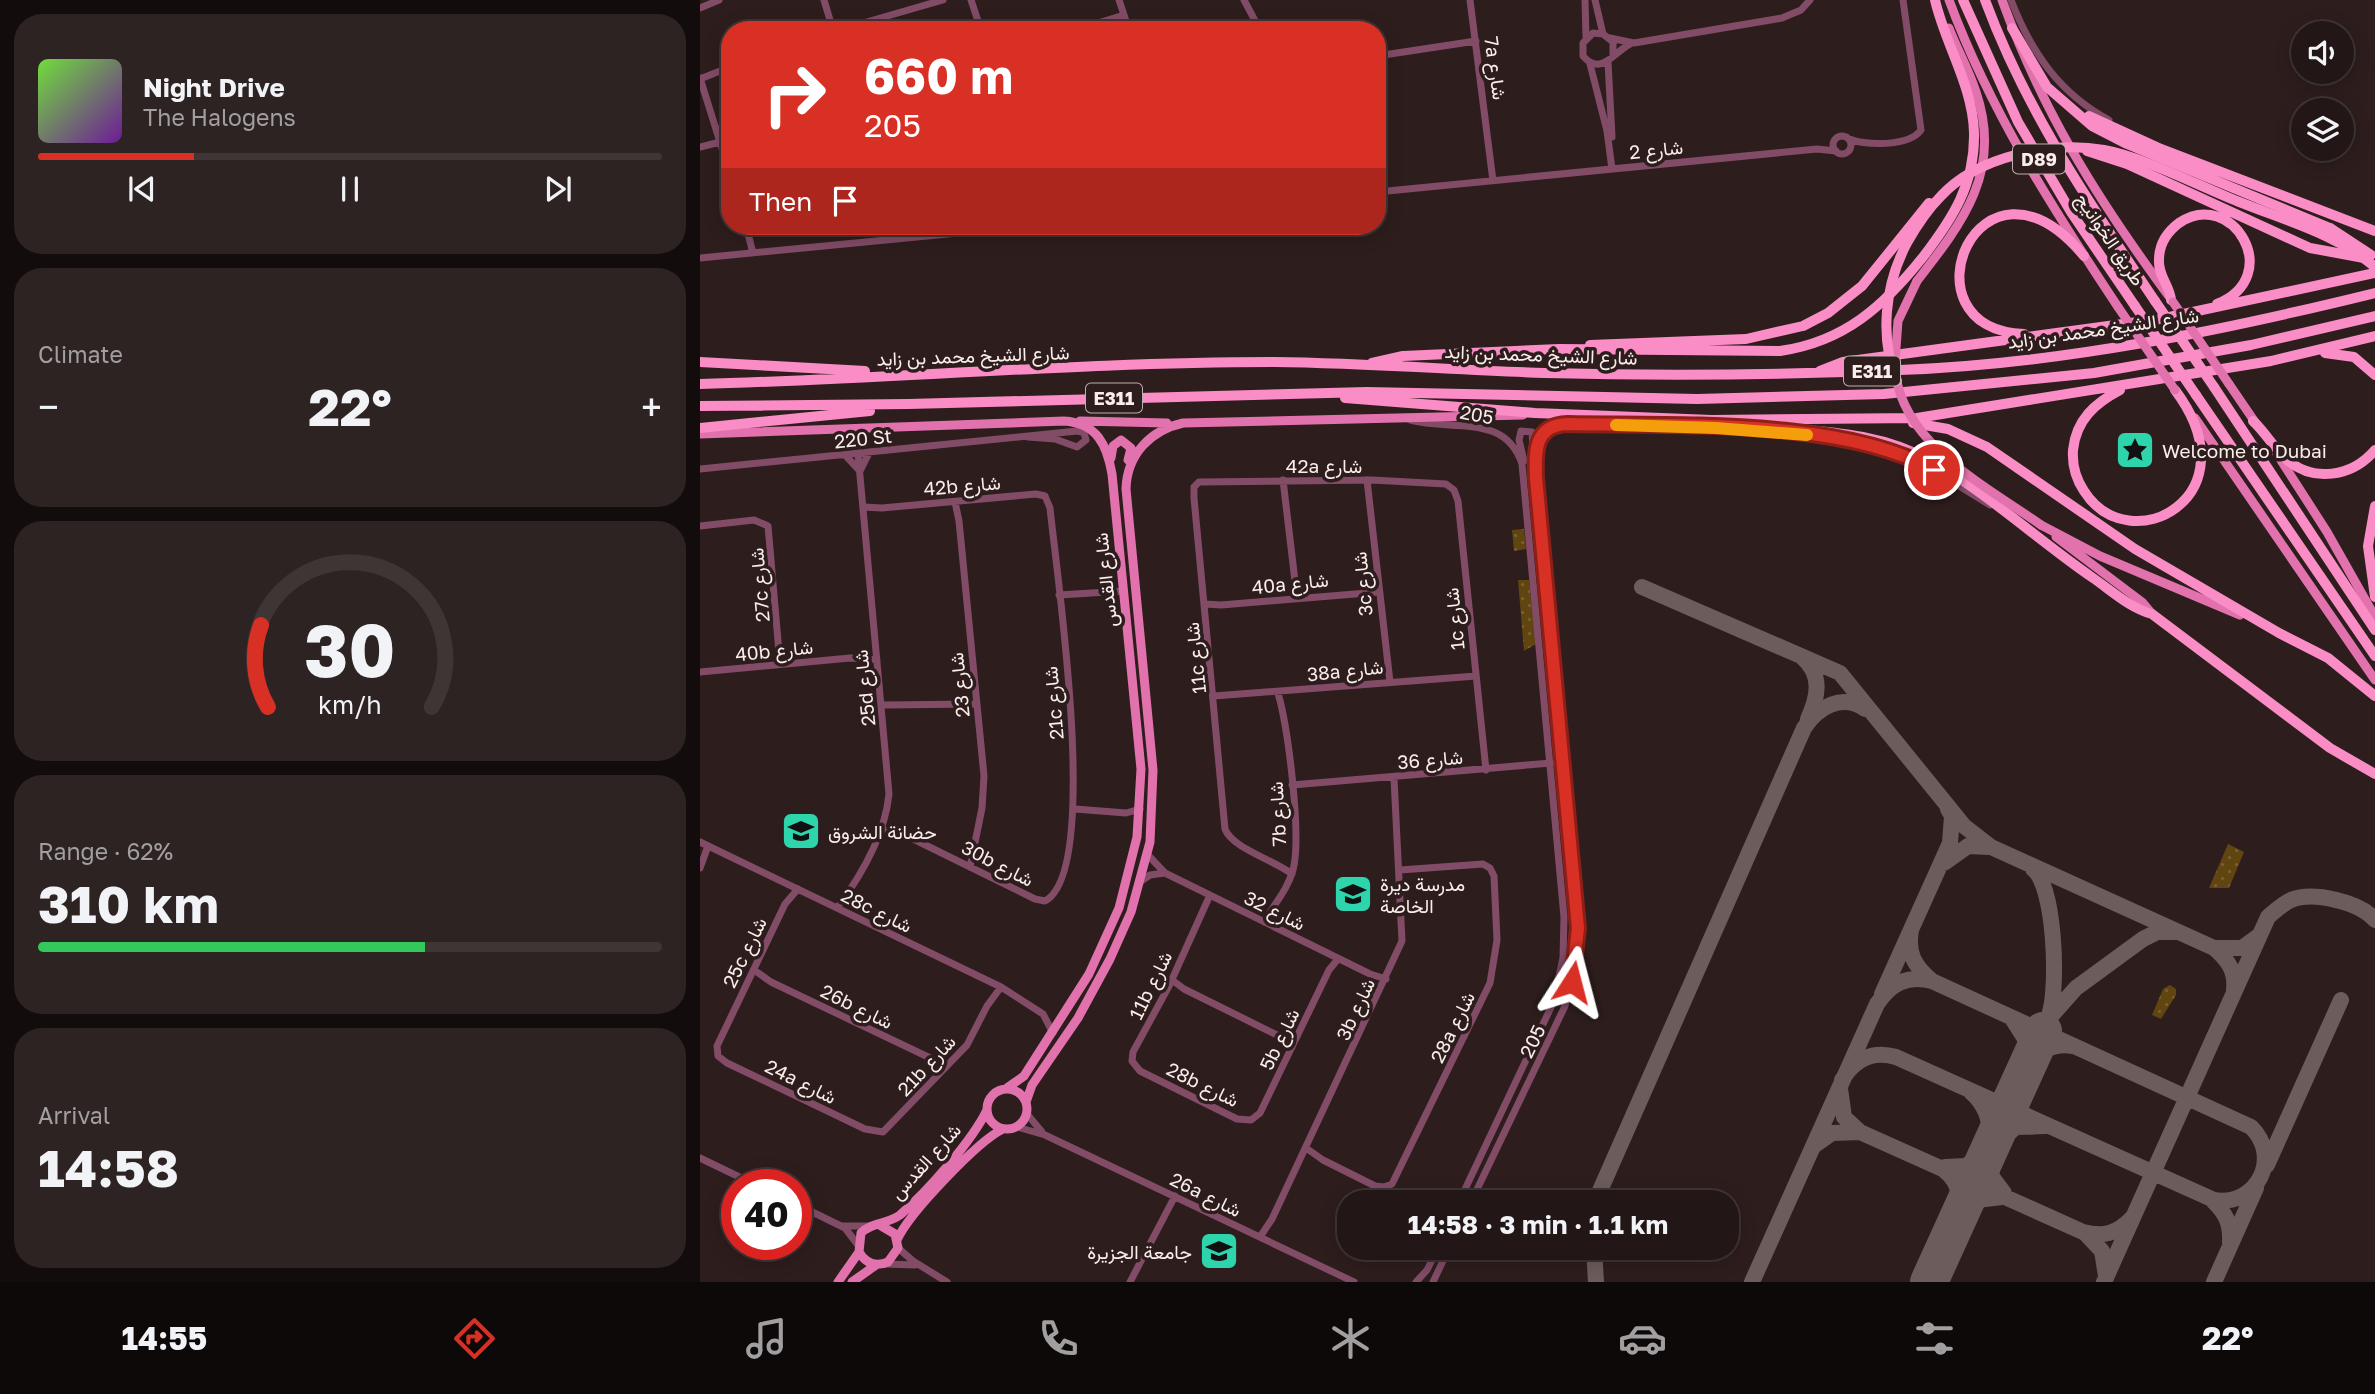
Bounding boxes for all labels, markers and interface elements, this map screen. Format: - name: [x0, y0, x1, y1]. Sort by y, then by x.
- map controls: [2291, 21, 2354, 161]
- button: sound: [2291, 21, 2354, 84]
- street label: 7a شارع: [1478, 35, 1512, 101]
- text: 660 m: [864, 46, 1013, 105]
- icon: right: [749, 49, 840, 140]
- text: Night Drive: [143, 72, 285, 103]
- button: layers: [2291, 98, 2354, 161]
- text: The Halogens: [143, 103, 296, 131]
- text: 205: [864, 106, 921, 144]
- street label: شارع 2: [1628, 135, 1684, 165]
- road number: D89: [2013, 144, 2065, 174]
- icon: previous: [123, 170, 161, 208]
- icon: pause: [331, 170, 369, 208]
- icon: next: [539, 170, 577, 208]
- icon: arrive: [826, 182, 864, 220]
- text: Then: [749, 186, 812, 217]
- street label: طريق الخوانيج: [2069, 188, 2150, 292]
- street label: شارع الشيخ محمد بن زايد: [2006, 303, 2201, 356]
- street label: شارع الشيخ محمد بن زايد: [1444, 339, 1638, 372]
- text: Climate: [38, 340, 123, 368]
- street label: شارع الشيخ محمد بن زايد: [876, 340, 1070, 373]
- road number: E311: [1844, 356, 1900, 386]
- text: 22°: [308, 375, 392, 437]
- text: −: [38, 384, 59, 429]
- text: +: [641, 384, 662, 429]
- road number: E311: [1086, 384, 1142, 412]
- street label: 205: [1458, 399, 1496, 429]
- street label: 220 St: [833, 424, 893, 452]
- place icon: Welcome to Dubai: [2114, 429, 2156, 471]
- place label: Welcome to Dubai: [2162, 439, 2327, 462]
- pin: [1904, 440, 1964, 500]
- icon: arrive: [1915, 451, 1953, 489]
- street label: 42a شارع: [1286, 454, 1362, 479]
- street label: 42b شارع: [923, 470, 1002, 502]
- street label: شارع القدس: [1089, 531, 1123, 628]
- street label: 27c شارع: [744, 547, 776, 623]
- street label: 3c شارع: [1347, 551, 1379, 617]
- street label: 40a شارع: [1250, 568, 1330, 600]
- street label: 1c شارع: [1439, 586, 1471, 651]
- text: 30: [304, 606, 396, 693]
- street label: 11c شارع: [1180, 621, 1212, 695]
- street label: 40b شارع: [734, 634, 814, 668]
- street label: 25d شارع: [849, 648, 881, 727]
- street label: شارع 23: [944, 651, 976, 719]
- street label: 38a شارع: [1306, 655, 1384, 687]
- street label: 21c شارع: [1038, 665, 1070, 741]
- text: km/h: [318, 689, 382, 720]
- street label: شارع 36: [1396, 745, 1464, 775]
- street label: 7b شارع: [1264, 781, 1292, 847]
- school or university icon: حضانة الشروق: [780, 810, 822, 852]
- place label: حضانة الشروق: [828, 820, 937, 844]
- street label: 30b شارع: [957, 835, 1038, 893]
- text: Range · 62%: [38, 837, 173, 865]
- text: 310 km: [38, 872, 219, 934]
- place label: مدرسة ديرة الخاصة: [1380, 872, 1465, 917]
- school or university icon: مدرسة ديرة الخاصة: [1332, 873, 1374, 915]
- street label: 28c شارع: [837, 883, 916, 939]
- street label: شارع 32: [1240, 885, 1309, 936]
- street label: 25c شارع: [717, 913, 773, 992]
- position arrow: [1535, 945, 1609, 1019]
- street label: 11b شارع: [1124, 947, 1178, 1024]
- street label: 3b شارع: [1331, 974, 1381, 1045]
- street label: 26b شارع: [816, 979, 897, 1035]
- street label: 28a شارع: [1425, 988, 1481, 1067]
- street label: 5b شارع: [1254, 1004, 1306, 1074]
- street label: 205: [1514, 1021, 1550, 1061]
- street label: 21b شارع: [892, 1030, 961, 1102]
- street label: 24a شارع: [761, 1054, 840, 1110]
- street label: 28b شارع: [1162, 1057, 1243, 1113]
- text: Arrival: [38, 1101, 110, 1129]
- street label: شارع القدس: [885, 1118, 967, 1205]
- text: 14:58: [38, 1136, 179, 1198]
- street label: 26a شارع: [1166, 1167, 1245, 1223]
- speed limit sign: 40: [721, 1169, 812, 1260]
- text: 14:58 · 3 min · 1.1 km: [1408, 1209, 1668, 1240]
- school or university icon: جامعة الجزيرة: [1198, 1230, 1240, 1272]
- place label: جامعة الجزيرة: [1087, 1240, 1192, 1264]
- icon: directions: [450, 1314, 499, 1363]
- icon: music: [742, 1314, 791, 1363]
- icon: phone: [1034, 1314, 1083, 1363]
- icon: climate: [1326, 1314, 1375, 1363]
- icon: car: [1618, 1314, 1667, 1363]
- icon: filters: [1910, 1314, 1959, 1363]
- text: 14:55: [121, 1319, 207, 1357]
- text: 22°: [2202, 1319, 2253, 1357]

